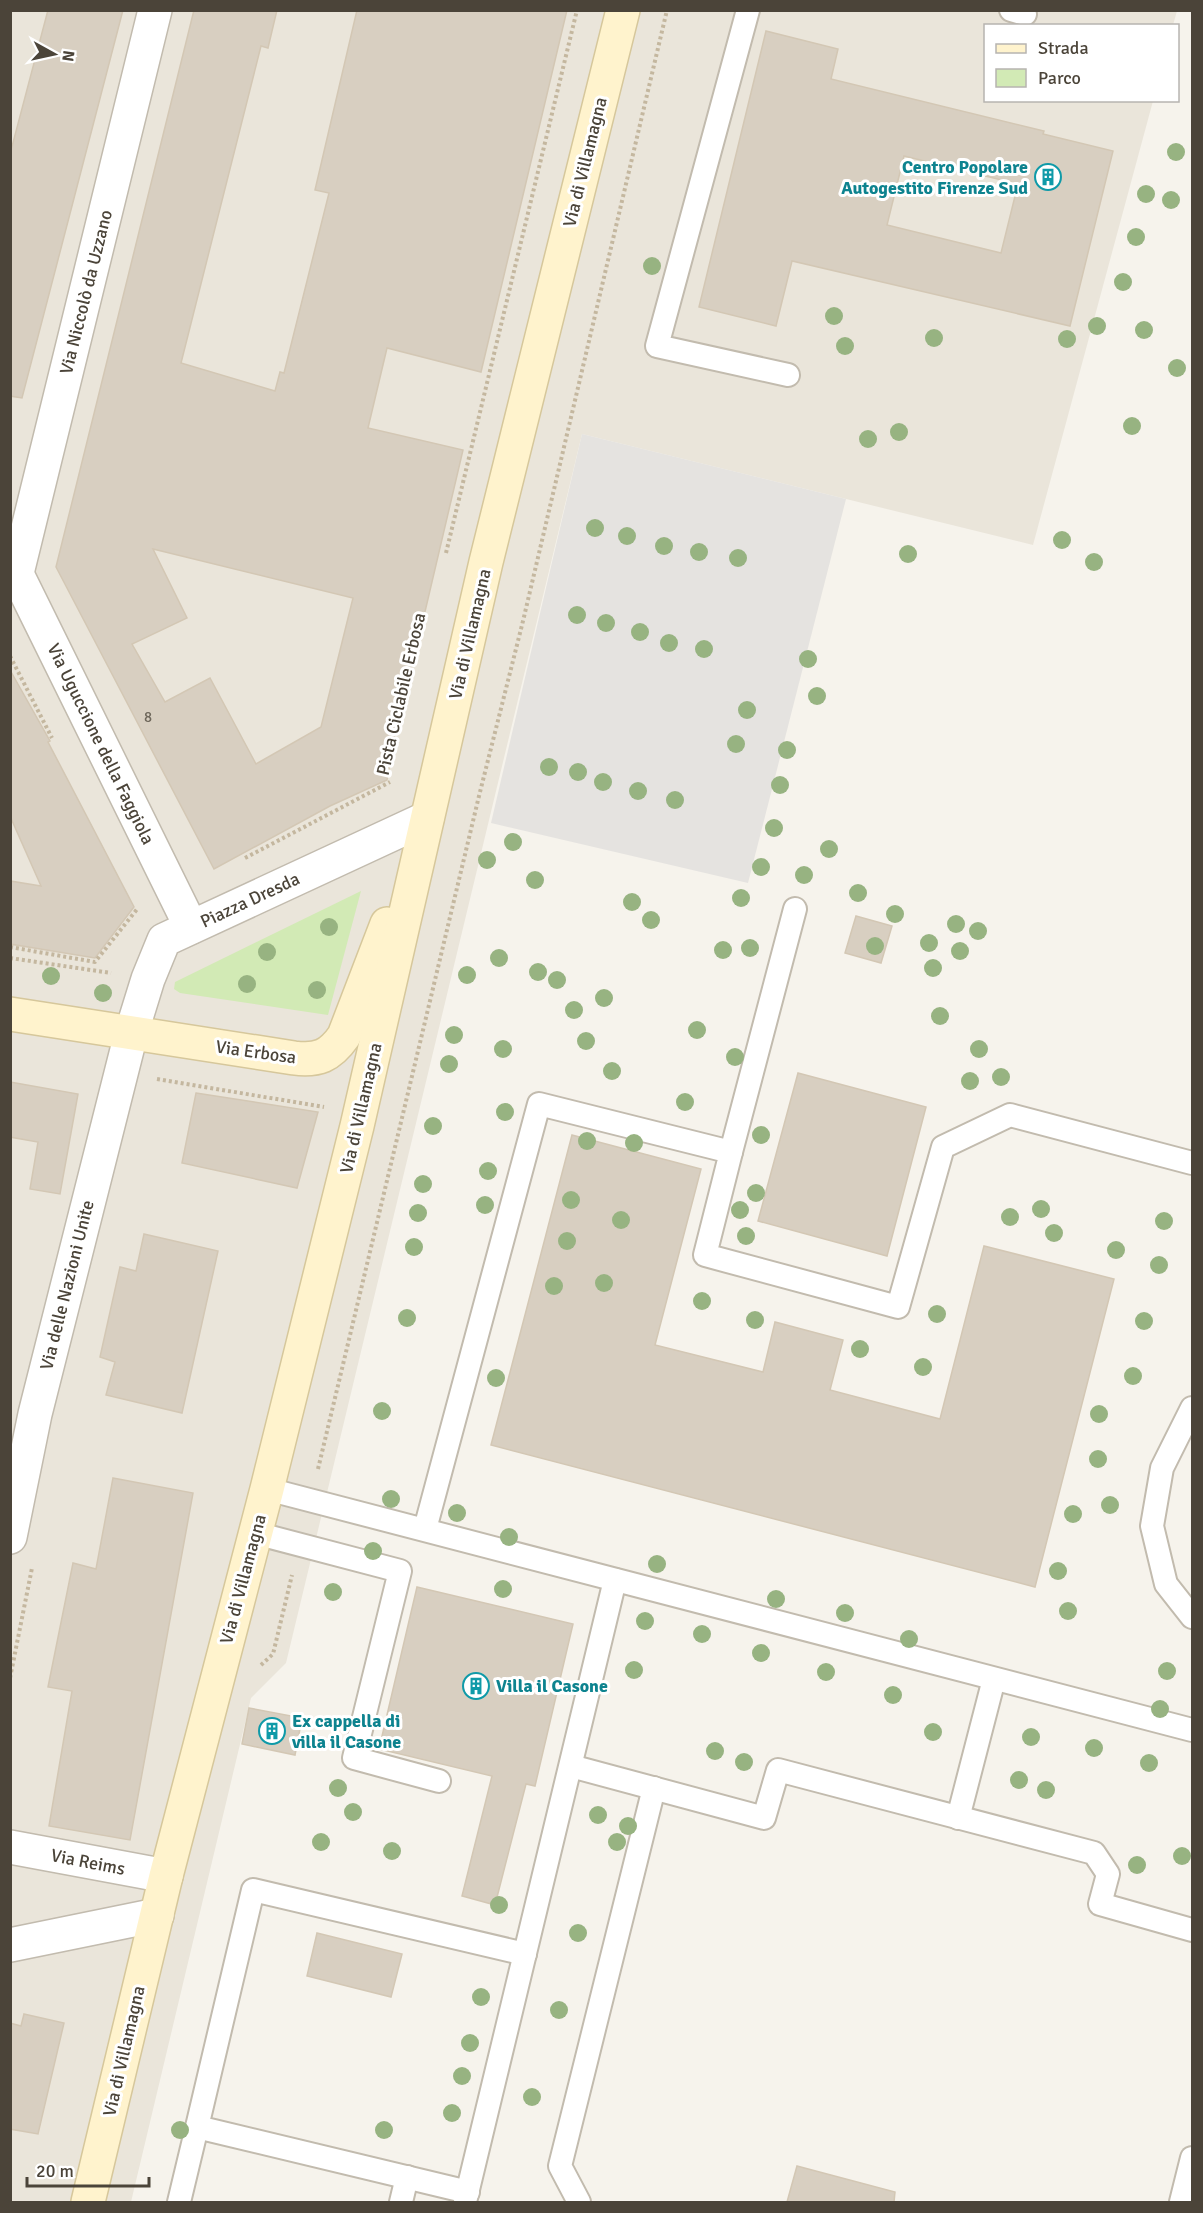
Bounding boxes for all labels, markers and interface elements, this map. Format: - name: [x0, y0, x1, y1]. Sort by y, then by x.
- north arrow: [24, 24, 84, 84]
- legend: [984, 24, 1179, 102]
- text: Strada: [1038, 37, 1089, 59]
- text: N: [57, 49, 79, 63]
- text: Parco: [1038, 67, 1081, 89]
- street label: Via di Villamagna: [558, 95, 612, 229]
- place label: Centro Popolare Autogestito Firenze Sud: [841, 156, 1028, 199]
- building icon: Centro Popolare Autogestito Firenze Sud: [1033, 162, 1063, 192]
- street label: Via Niccolò da Uzzano: [55, 208, 117, 376]
- street label: Via di Villamagna: [444, 567, 496, 701]
- street label: Pista Ciclabile Erbosa: [372, 611, 430, 777]
- street label: Via Uguccione della Faggiola: [43, 640, 159, 848]
- house number: 8: [144, 708, 152, 726]
- street label: Piazza Dresda: [197, 867, 303, 933]
- street label: Via Erbosa: [214, 1035, 298, 1069]
- street label: Via di Villamagna: [335, 1041, 387, 1175]
- street label: Via delle Nazioni Unite: [35, 1198, 99, 1372]
- street label: Via di Villamagna: [215, 1512, 271, 1646]
- building icon: Villa il Casone: [461, 1671, 491, 1701]
- place label: Villa il Casone: [496, 1675, 608, 1697]
- place label: Ex cappella di villa il Casone: [291, 1710, 401, 1753]
- building icon: Ex cappella di villa il Casone: [257, 1716, 287, 1746]
- street label: Via Reims: [49, 1844, 127, 1880]
- street label: Via di Villamagna: [98, 1984, 150, 2118]
- scale bar: [27, 2150, 148, 2188]
- text: 20 m: [36, 2160, 74, 2182]

